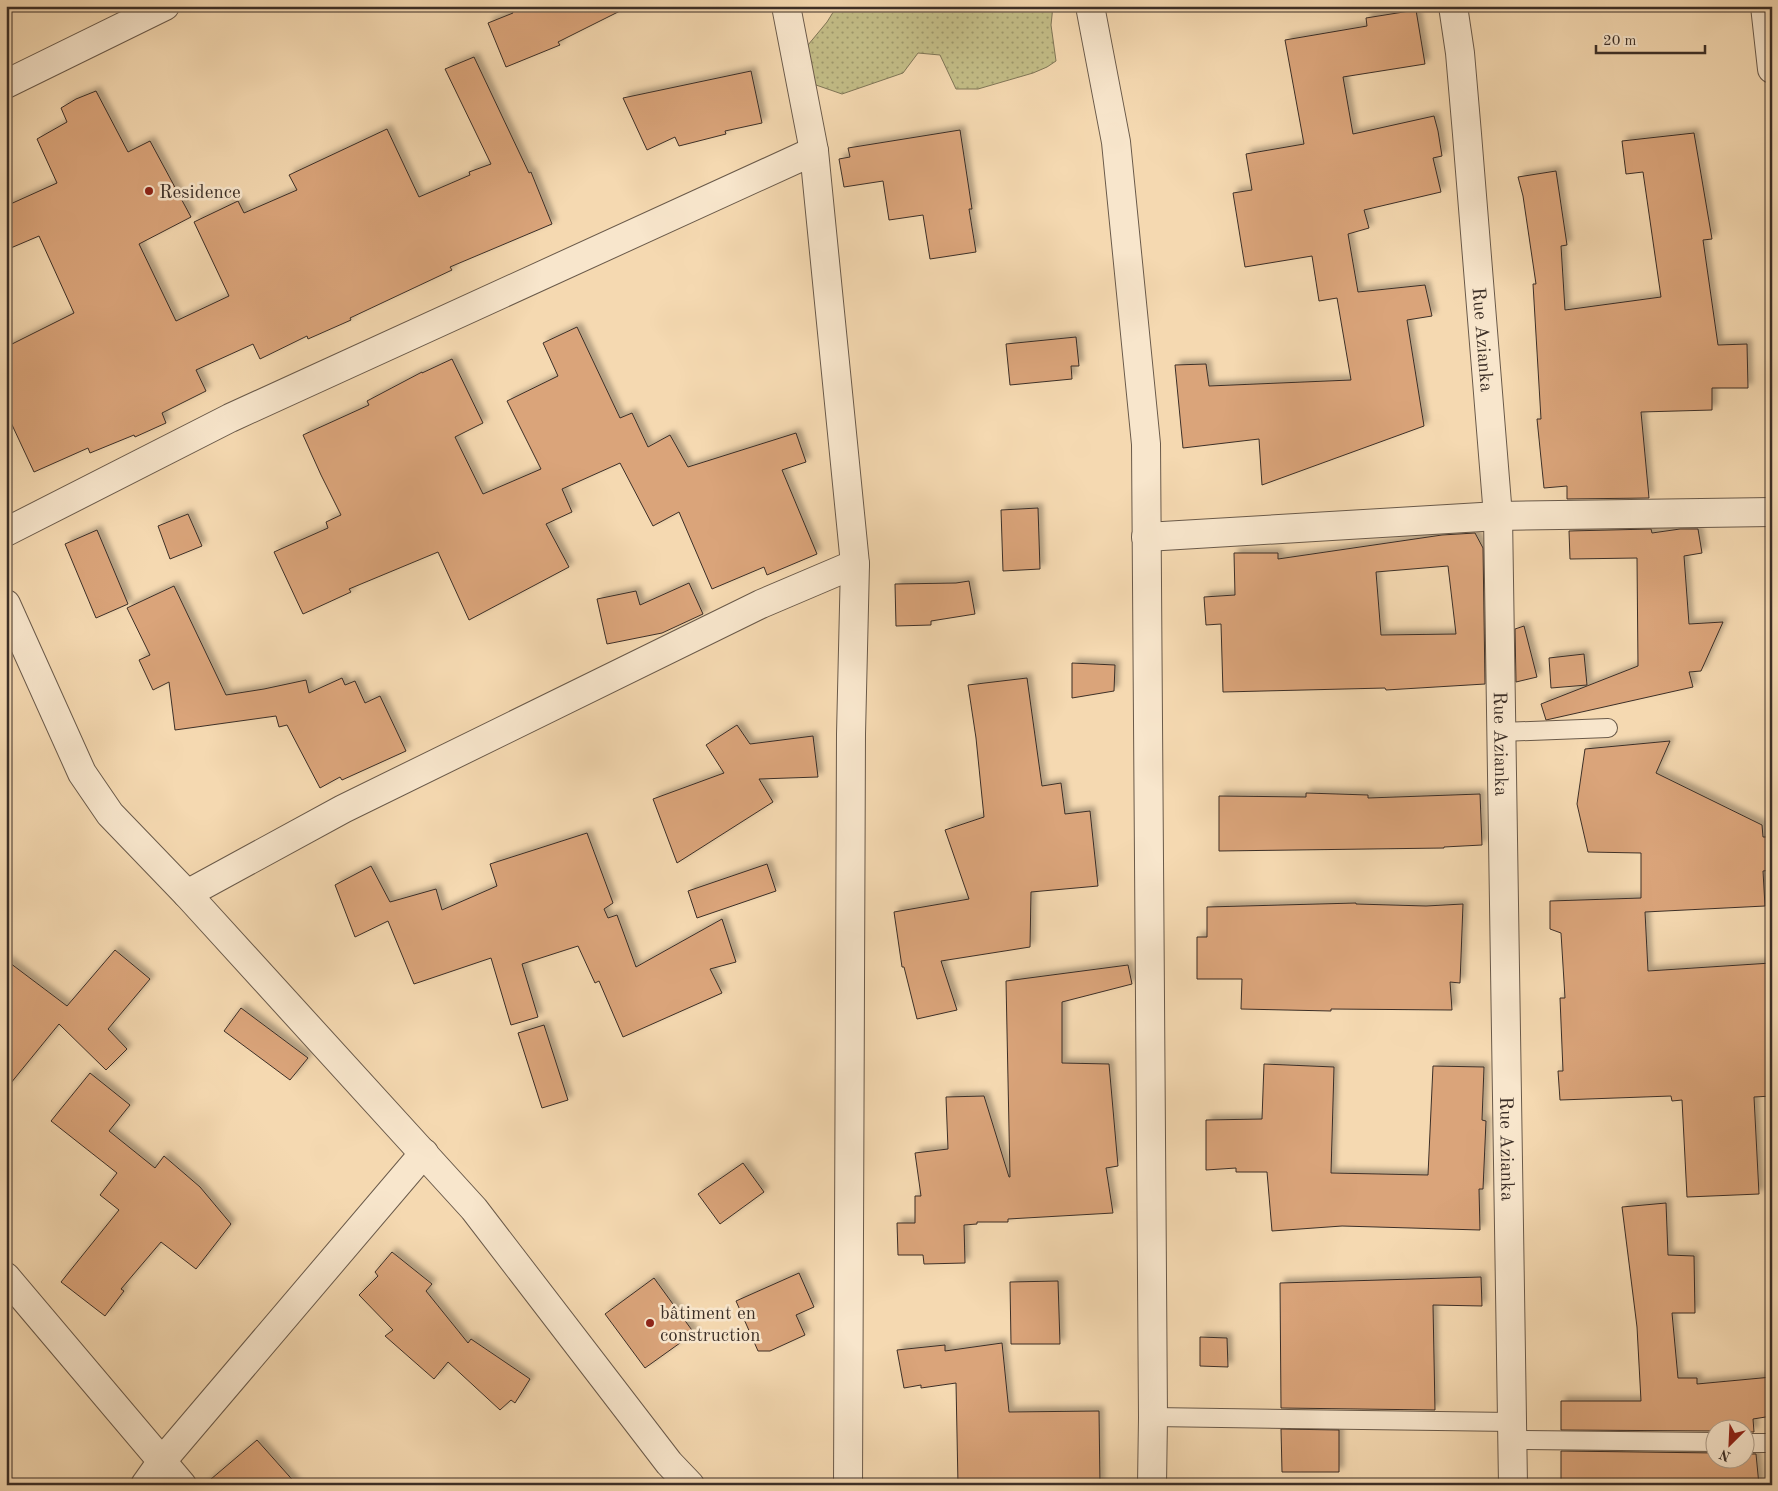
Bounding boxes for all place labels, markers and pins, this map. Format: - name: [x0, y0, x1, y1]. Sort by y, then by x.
- place label: Residence: [159, 184, 241, 203]
- marker: Residence: [143, 185, 155, 197]
- place label: bâtiment en construction: [660, 1305, 761, 1346]
- marker: bâtiment en construction: [644, 1317, 656, 1329]

